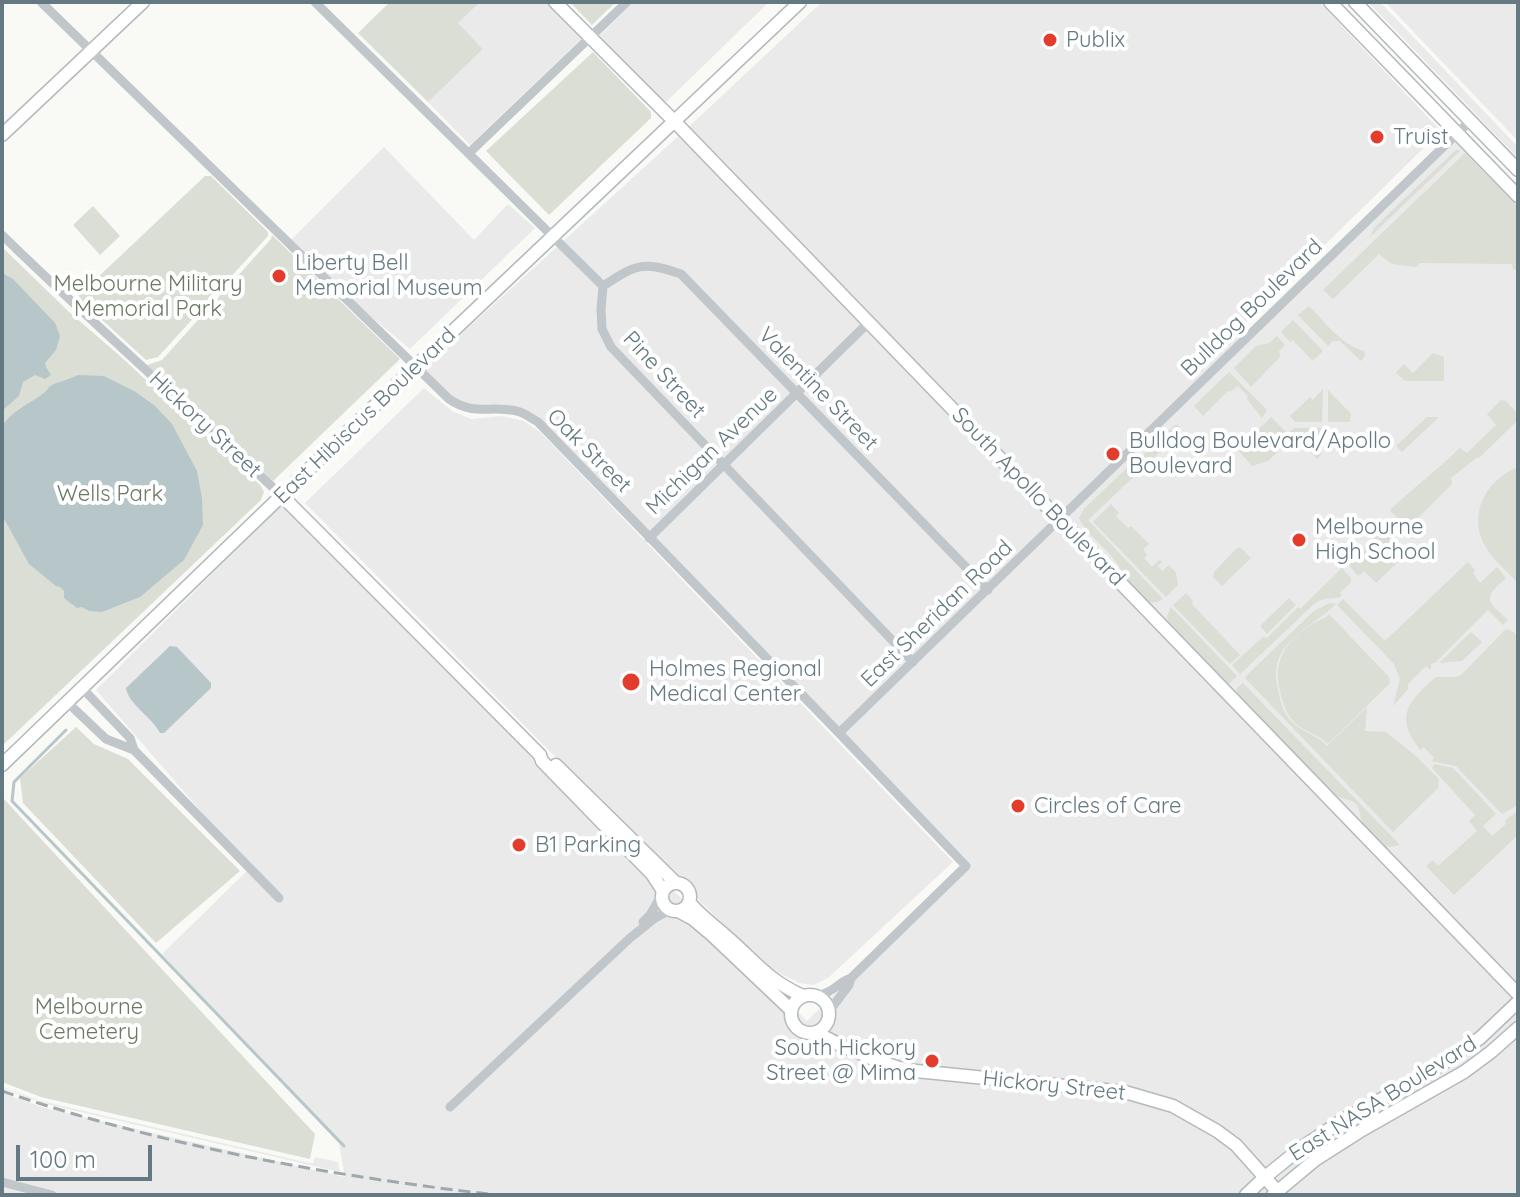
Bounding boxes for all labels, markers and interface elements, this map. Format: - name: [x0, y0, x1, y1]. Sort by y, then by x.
- place label: Publix: [1066, 27, 1125, 53]
- marker: Publix: [1041, 31, 1059, 49]
- place label: Truist: [1393, 124, 1448, 150]
- marker: Truist: [1368, 128, 1386, 146]
- street label: Bulldog Boulevard: [1176, 234, 1328, 382]
- place label: Liberty Bell Memorial Museum: [295, 250, 483, 302]
- marker: Liberty Bell Memorial Museum: [270, 267, 288, 285]
- park label: Melbourne Military Memorial Park: [54, 271, 242, 322]
- street label: East Hibiscus Boulevard: [269, 322, 461, 510]
- street label: Valentine Street: [753, 322, 883, 456]
- street label: Pine Street: [617, 326, 711, 424]
- street label: Hickory Street: [143, 366, 267, 484]
- street label: Michigan Avenue: [641, 382, 783, 520]
- street label: South Apollo Boulevard: [946, 402, 1130, 592]
- street label: Oak Street: [541, 403, 637, 499]
- place label: Bulldog Boulevard/Apollo Boulevard: [1129, 428, 1391, 480]
- marker: Bulldog Boulevard/Apollo Boulevard: [1104, 445, 1122, 463]
- park label: Wells Park: [57, 481, 163, 507]
- place label: Melbourne High School: [1315, 514, 1436, 566]
- marker: Melbourne High School: [1290, 531, 1308, 549]
- street label: East Sheridan Road: [856, 535, 1018, 693]
- place label: Holmes Regional Medical Center: [649, 656, 822, 708]
- marker: Holmes Regional Medical Center: [620, 671, 642, 693]
- place label: Circles of Care: [1034, 793, 1181, 819]
- marker: Circles of Care: [1009, 797, 1027, 815]
- place label: B1 Parking: [535, 832, 641, 858]
- marker: B1 Parking: [510, 836, 528, 854]
- park label: Melbourne Cemetery: [35, 994, 143, 1046]
- street label: East NASA Boulevard: [1284, 1031, 1482, 1167]
- place label: South Hickory Street @ Mima: [766, 1035, 916, 1086]
- marker: South Hickory Street @ Mima: [923, 1052, 941, 1070]
- street label: Hickory Street: [981, 1065, 1127, 1107]
- scale bar: [20, 1129, 156, 1179]
- text: 100 m: [30, 1144, 96, 1174]

